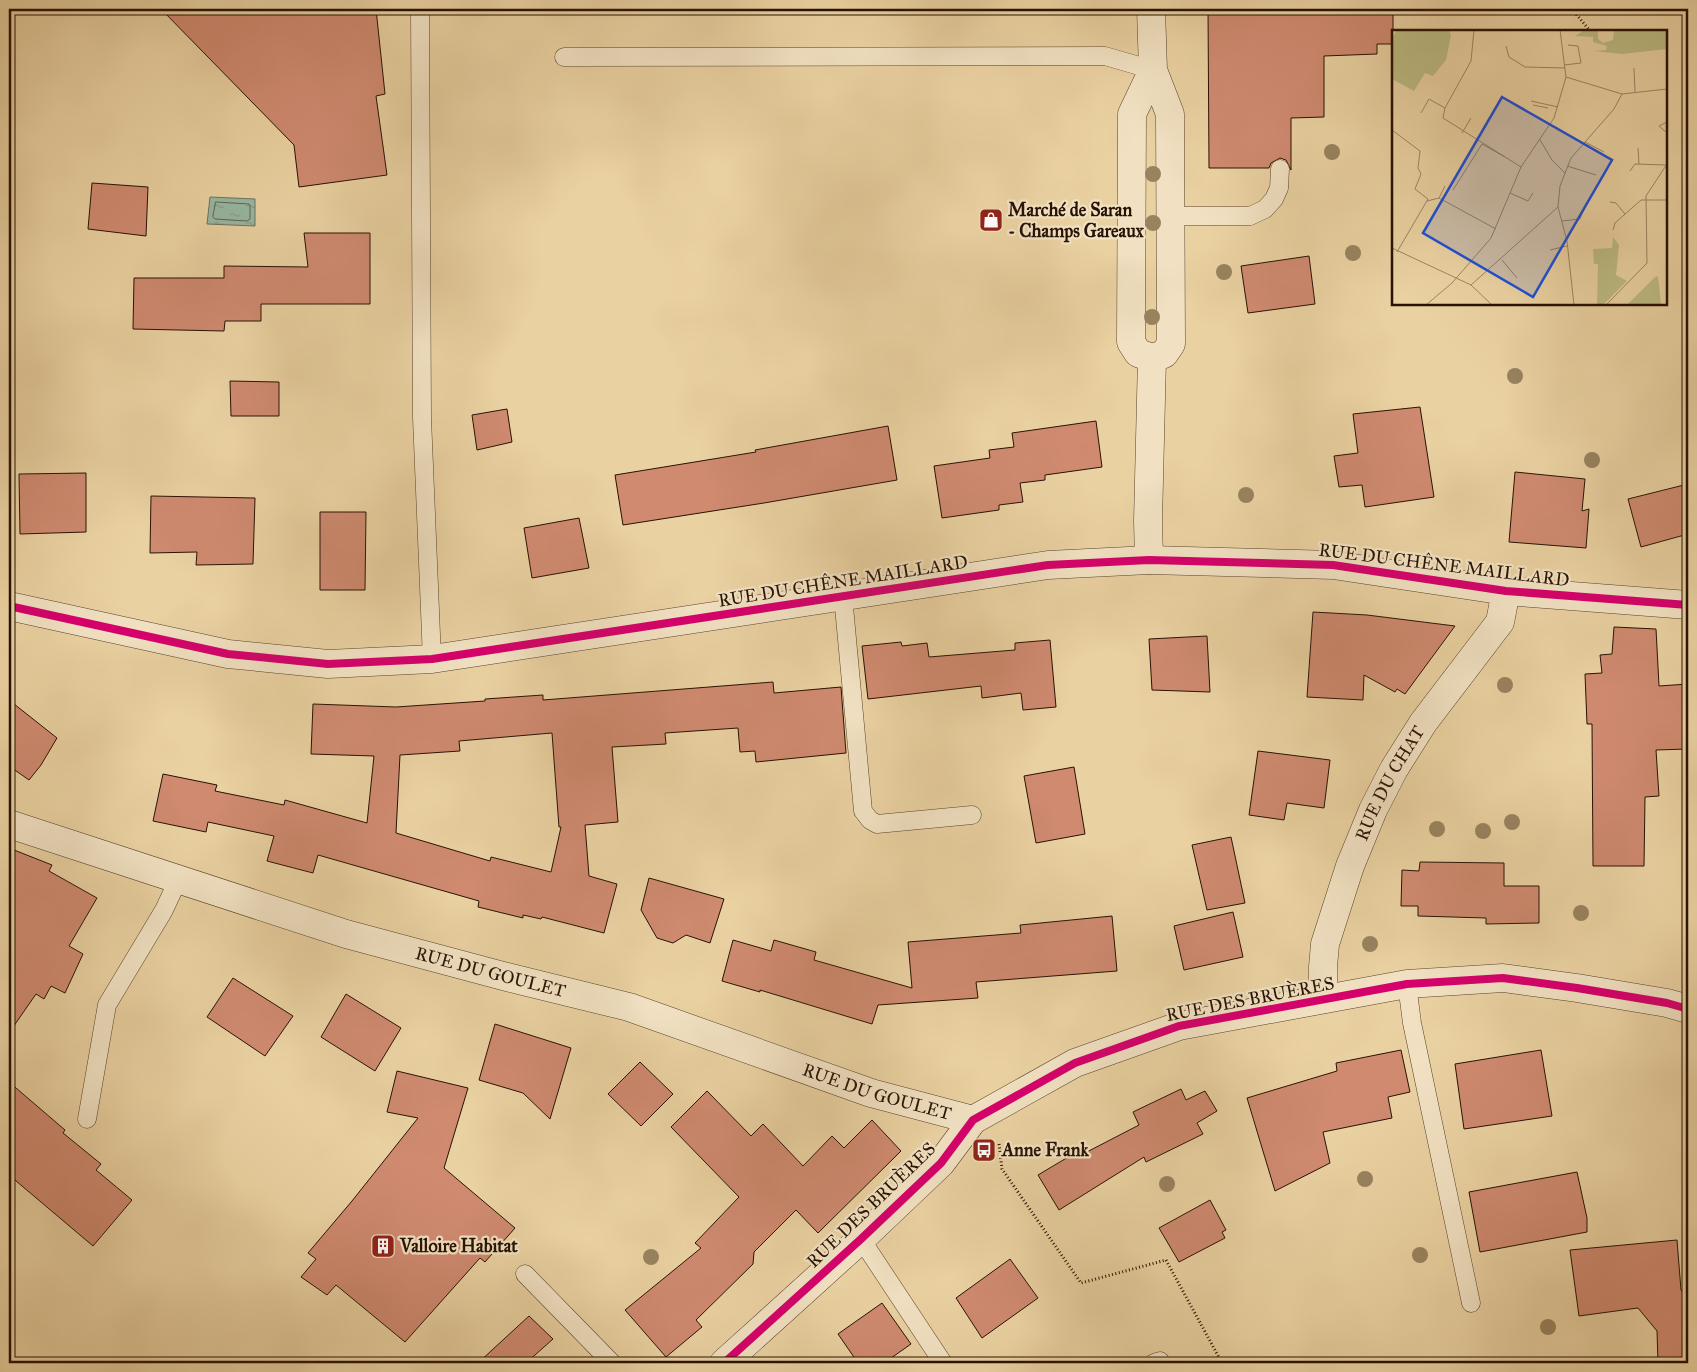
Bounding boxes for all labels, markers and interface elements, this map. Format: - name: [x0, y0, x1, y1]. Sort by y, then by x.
- inset map: [1392, 30, 1667, 305]
- place label: Marché de Saran - Champs Gareaux: [1008, 199, 1145, 243]
- shop icon: Marché de Saran - Champs Gareaux: [978, 207, 1004, 233]
- street label: RUE DU CHÊNE MAILLARD: [1317, 538, 1571, 591]
- street label: RUE DU CHÊNE MAILLARD: [716, 549, 969, 612]
- street label: RUE DU CHAT: [1351, 722, 1429, 844]
- street label: RUE DU GOULET: [413, 942, 568, 1002]
- street label: RUE DES BRUÈRES: [1164, 970, 1336, 1026]
- street label: RUE DU GOULET: [800, 1059, 954, 1125]
- street label: RUE DES BRUÈRES: [800, 1136, 940, 1272]
- bus stop icon: Anne Frank: [971, 1137, 997, 1163]
- place label: Anne Frank: [1001, 1139, 1089, 1161]
- building icon: Valloire Habitat: [370, 1233, 396, 1259]
- place label: Valloire Habitat: [399, 1235, 518, 1257]

